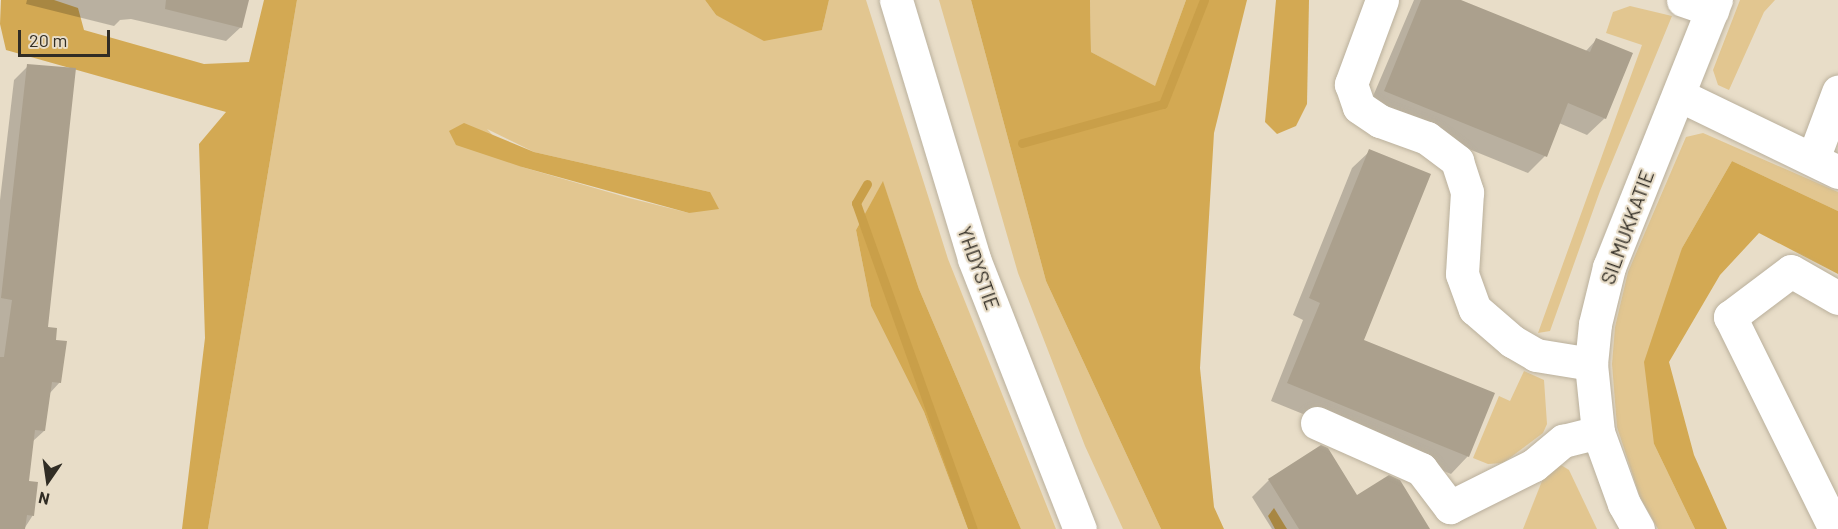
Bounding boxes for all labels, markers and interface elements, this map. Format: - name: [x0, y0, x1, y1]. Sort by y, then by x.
- scale bar: [21, 18, 112, 56]
- text: 20 m: [29, 29, 67, 51]
- street label: SILMUKKATIE: [1595, 167, 1659, 287]
- street label: YHDYSTIE: [953, 223, 1005, 313]
- north arrow: [18, 451, 78, 511]
- text: N: [37, 489, 51, 509]

